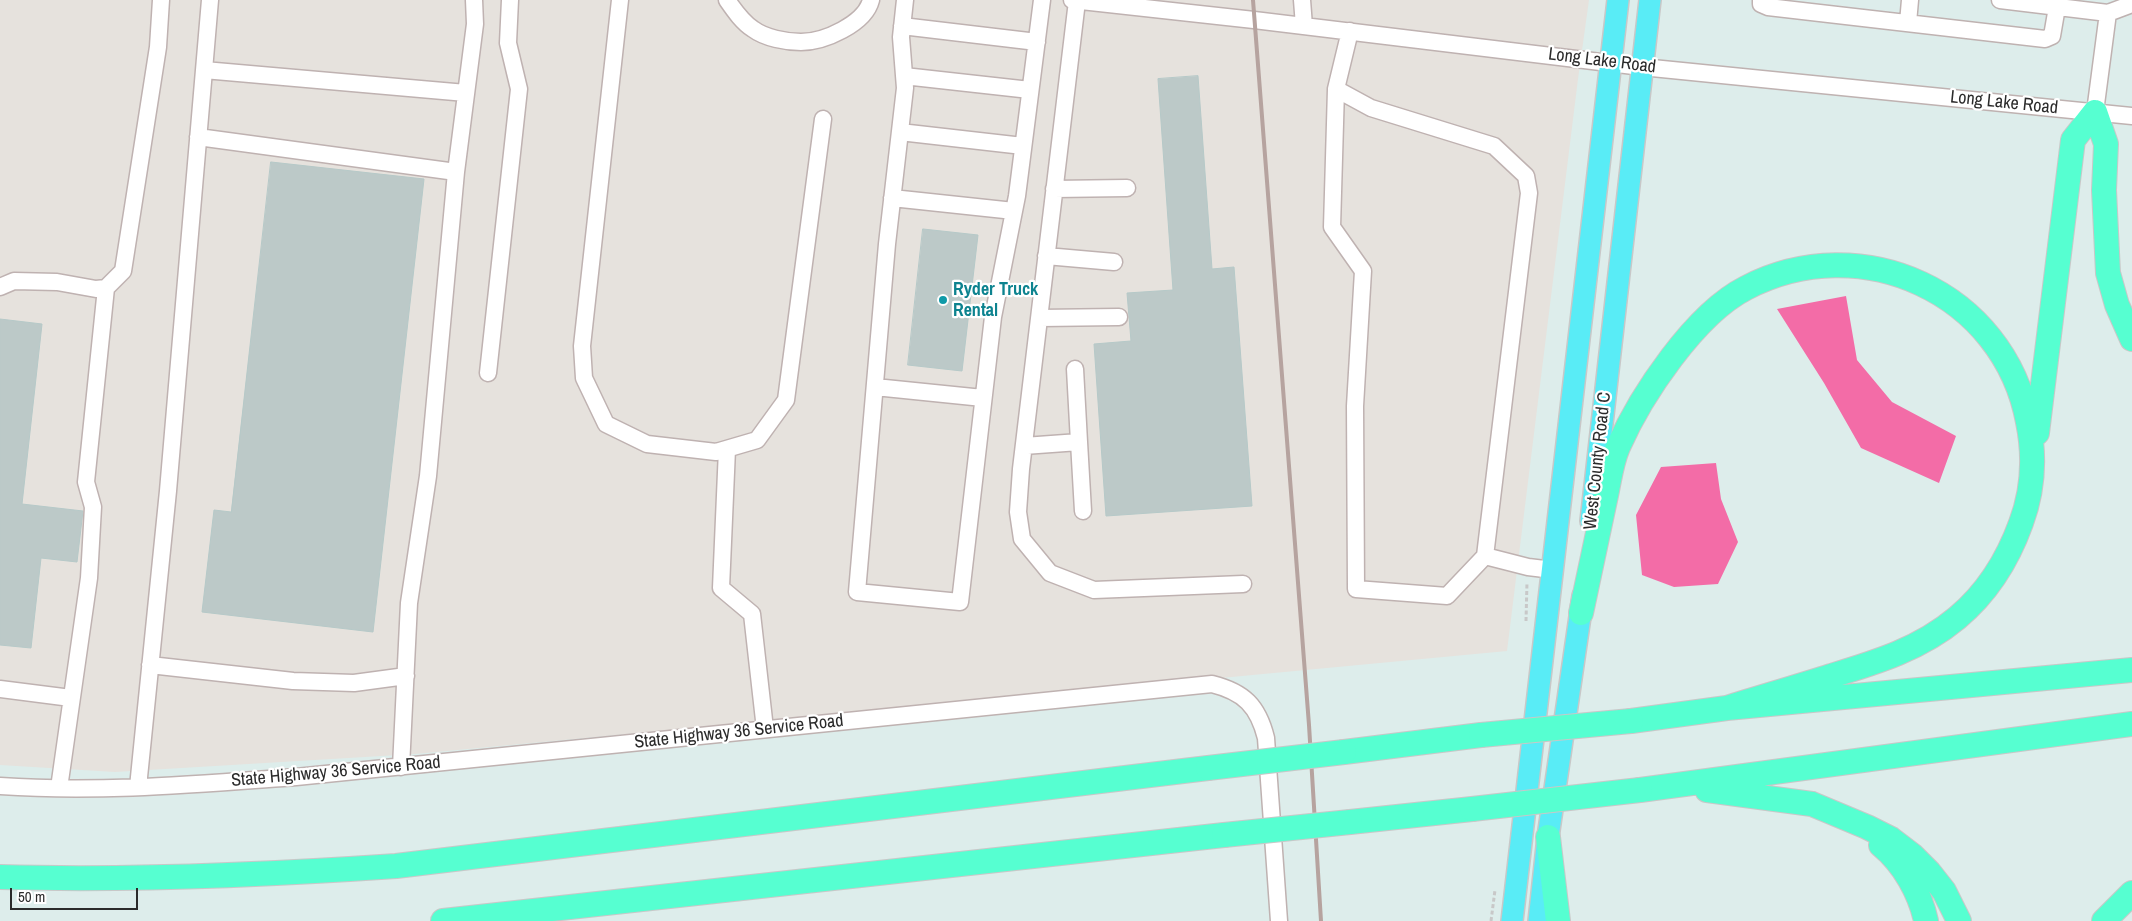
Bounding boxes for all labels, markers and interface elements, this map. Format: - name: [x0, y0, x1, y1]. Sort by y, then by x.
- street label: Long Lake Road: [1547, 44, 1657, 78]
- street label: Long Lake Road: [1949, 87, 2059, 119]
- place label: Ryder Truck Rental: [953, 279, 1038, 322]
- marker: Ryder Truck Rental: [937, 294, 949, 306]
- street label: West County Road C: [1580, 391, 1616, 531]
- street label: State Highway 36 Service Road: [633, 710, 845, 754]
- street label: State Highway 36 Service Road: [230, 752, 442, 792]
- scale bar: [12, 878, 140, 910]
- text: 50 m: [18, 886, 45, 907]

